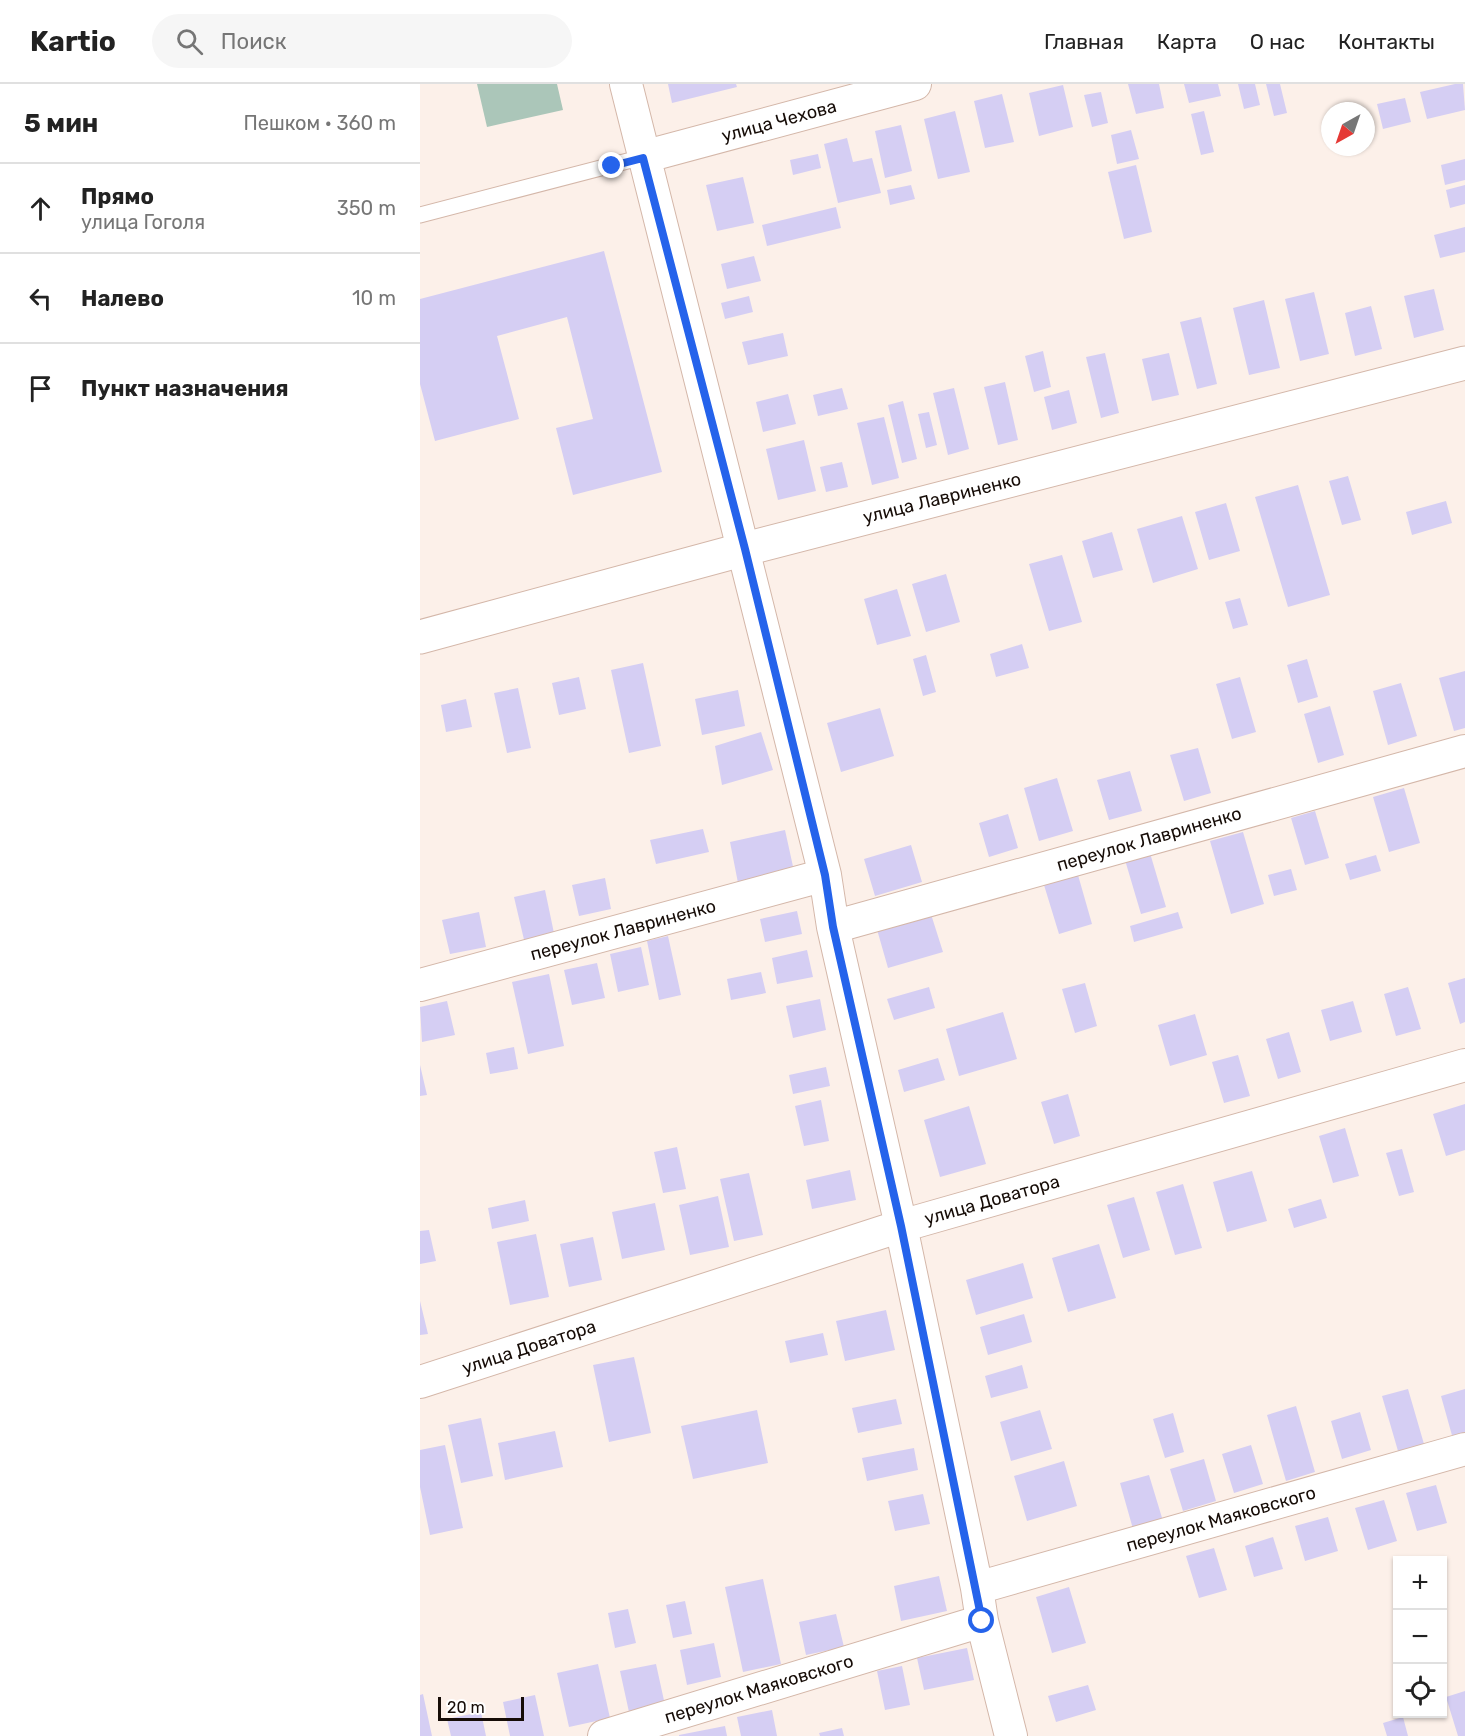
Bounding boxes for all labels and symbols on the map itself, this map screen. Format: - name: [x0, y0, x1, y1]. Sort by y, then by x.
- street label: улица Чехова: [719, 95, 839, 147]
- north arrow: [1321, 102, 1375, 156]
- route end: [598, 152, 624, 178]
- street label: улица Лавриненко: [861, 468, 1023, 528]
- street label: переулок Лавриненко: [1054, 802, 1244, 876]
- street label: переулок Лавриненко: [528, 895, 718, 965]
- street label: улица Доватора: [922, 1170, 1062, 1230]
- street label: улица Доватора: [459, 1315, 599, 1379]
- street label: переулок Маяковского: [1124, 1481, 1318, 1557]
- route start: [968, 1607, 994, 1633]
- street label: переулок Маяковского: [662, 1650, 856, 1728]
- scale bar: [438, 1694, 524, 1722]

